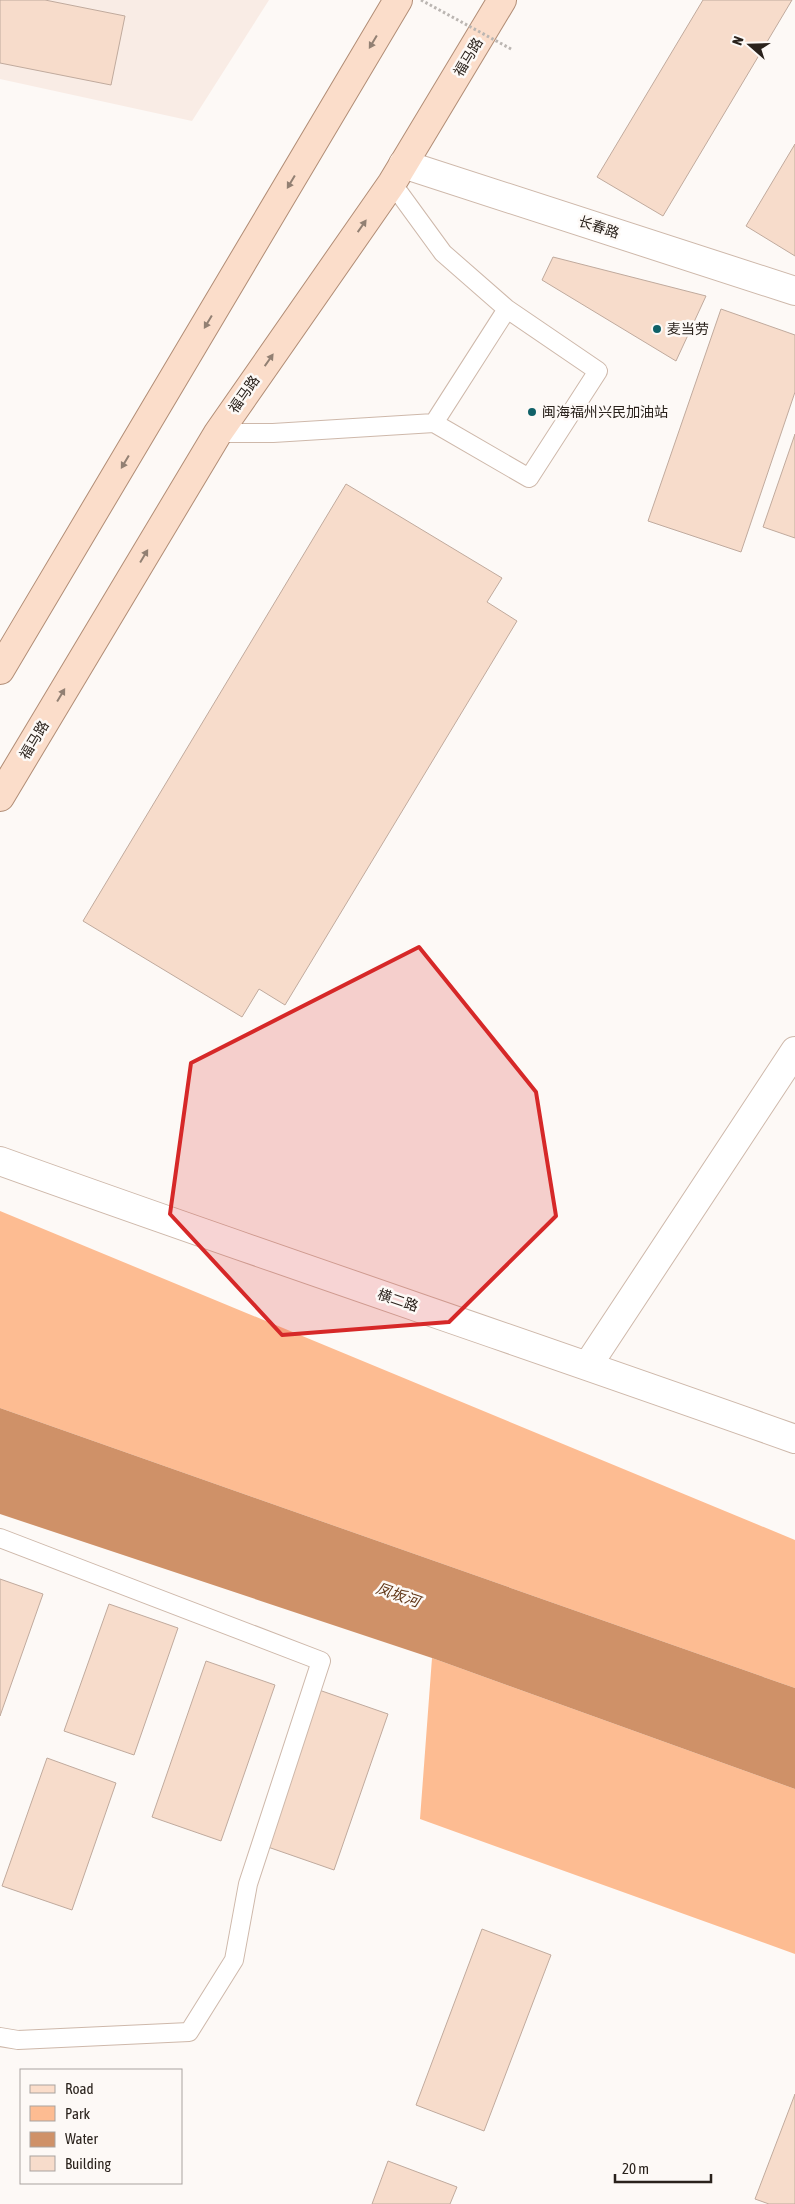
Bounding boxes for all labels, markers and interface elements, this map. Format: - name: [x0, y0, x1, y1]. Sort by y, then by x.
- north arrow: [725, 20, 775, 70]
- text: N: [729, 34, 747, 47]
- one-way arrow: [369, 35, 378, 49]
- street label: 福马路: [450, 35, 486, 79]
- one-way arrow: [286, 175, 295, 188]
- street label: 长春路: [577, 213, 621, 241]
- one-way arrow: [357, 219, 367, 233]
- one-way arrow: [204, 315, 213, 328]
- place label: 麦当劳: [667, 321, 709, 337]
- marker: 麦当劳: [651, 323, 663, 335]
- one-way arrow: [264, 353, 274, 366]
- street label: 福马路: [225, 372, 263, 416]
- place label: 闽海福州兴民加油站: [542, 404, 668, 420]
- marker: 闽海福州兴民加油站: [526, 406, 538, 418]
- one-way arrow: [121, 455, 130, 468]
- one-way arrow: [140, 549, 149, 562]
- one-way arrow: [56, 689, 65, 702]
- street label: 福马路: [16, 718, 52, 762]
- street label: 横二路: [376, 1286, 420, 1314]
- water label: 凤坂河: [374, 1579, 425, 1611]
- legend: [20, 2069, 182, 2184]
- text: Road: [65, 2080, 94, 2097]
- text: Park: [65, 2105, 90, 2122]
- text: Water: [65, 2130, 98, 2147]
- scale bar: [615, 2152, 711, 2184]
- text: Building: [65, 2155, 111, 2172]
- text: 20 m: [622, 2160, 649, 2177]

